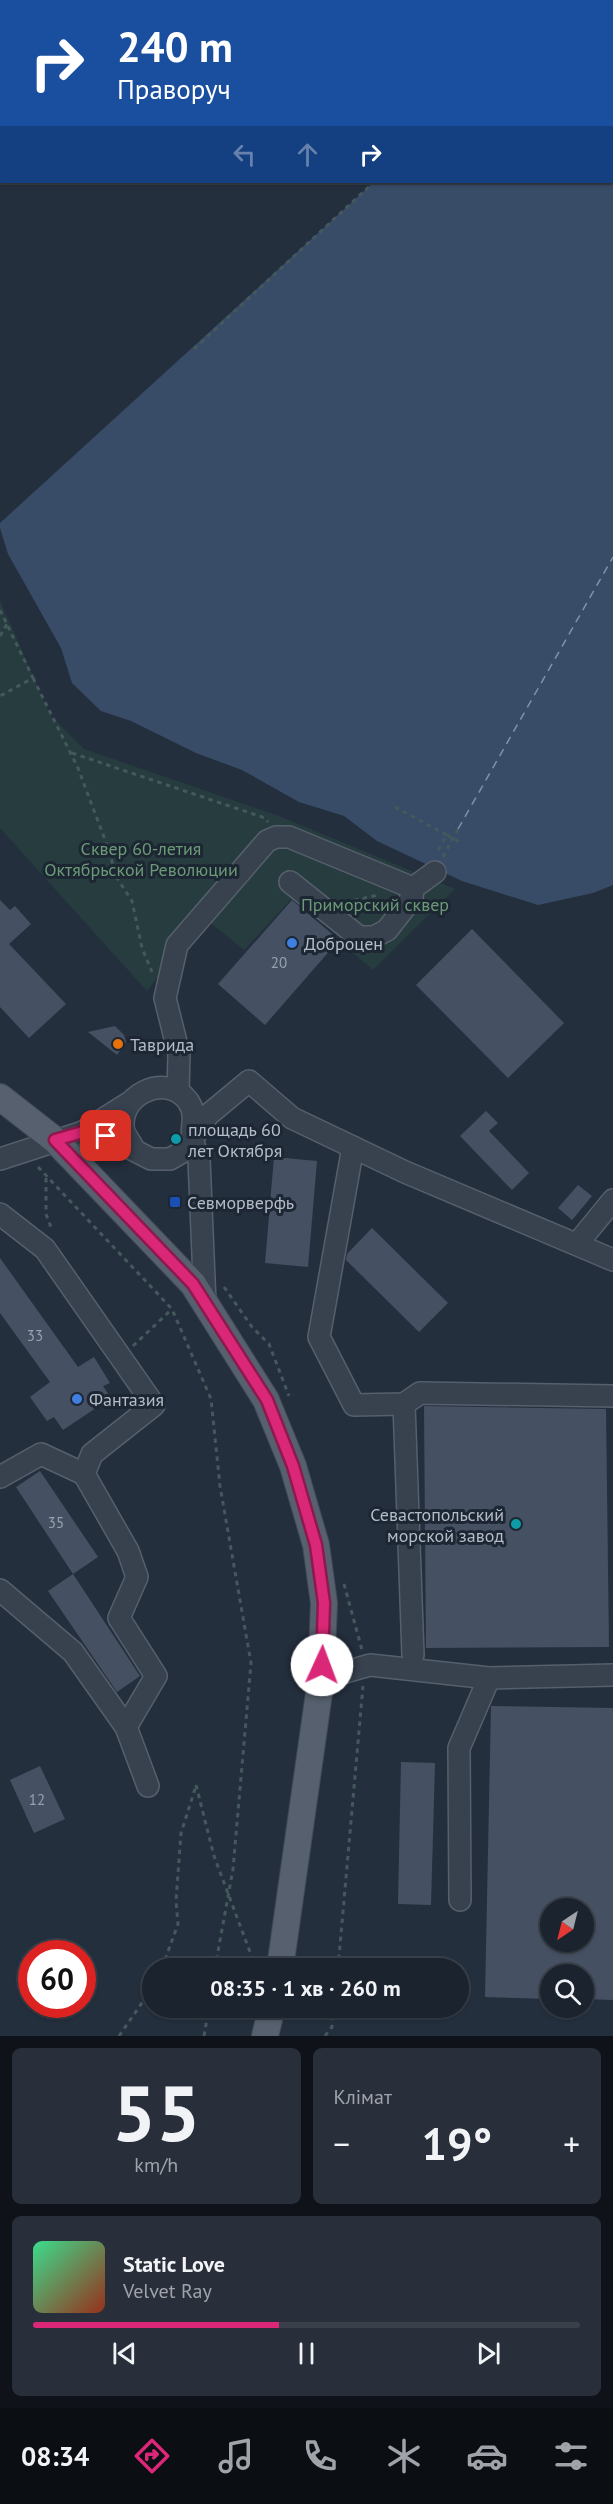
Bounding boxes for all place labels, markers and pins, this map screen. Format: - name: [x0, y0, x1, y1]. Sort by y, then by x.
- place label: Доброцен: [304, 932, 383, 955]
- marker: Доброцен: [285, 936, 299, 950]
- place label: Таврида: [130, 1033, 194, 1056]
- marker: Таврида: [111, 1037, 125, 1051]
- pin: [80, 1110, 131, 1161]
- place label: площадь 60 лет Октября: [187, 1118, 282, 1162]
- marker: площадь 60 лет Октября: [169, 1132, 183, 1146]
- place label: Севморверфь: [187, 1191, 294, 1214]
- marker: Севморверфь: [168, 1195, 182, 1209]
- place label: Фантазия: [89, 1388, 164, 1411]
- marker: Фантазия: [70, 1392, 84, 1406]
- place label: Севастопольский морской завод: [370, 1503, 504, 1547]
- marker: Севастопольский морской завод: [509, 1517, 523, 1531]

